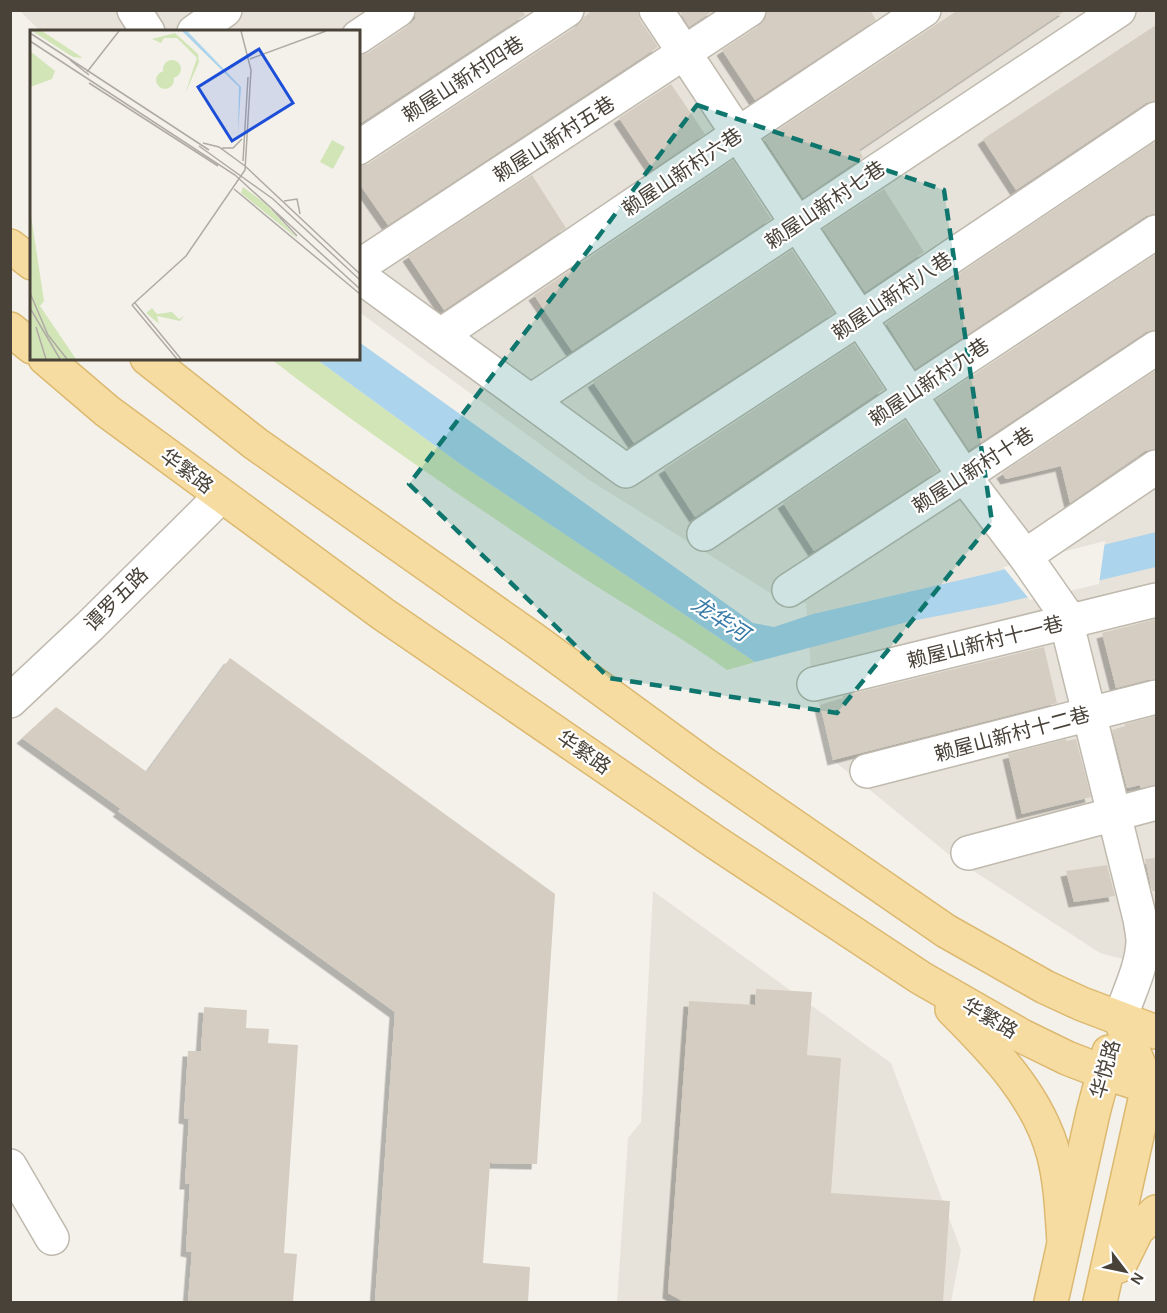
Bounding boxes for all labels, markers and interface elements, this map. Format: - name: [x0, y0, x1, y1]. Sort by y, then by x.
- inset map: [30, 30, 360, 360]
- street label: 赖屋山新村四巷: [398, 32, 528, 127]
- street label: 赖屋山新村五巷: [489, 92, 619, 187]
- street label: 赖屋山新村六巷: [618, 124, 747, 221]
- street label: 赖屋山新村七巷: [761, 157, 890, 254]
- street label: 赖屋山新村八巷: [828, 248, 957, 345]
- street label: 赖屋山新村九巷: [865, 334, 994, 431]
- street label: 赖屋山新村十巷: [908, 423, 1038, 518]
- street label: 华繁路: [156, 444, 218, 499]
- street label: 谭罗五路: [80, 563, 153, 636]
- water label: 龙华河: [687, 592, 756, 648]
- street label: 赖屋山新村十一巷: [905, 612, 1066, 673]
- street label: 赖屋山新村十二巷: [932, 703, 1092, 766]
- street label: 华繁路: [553, 726, 615, 779]
- street label: 华繁路: [958, 993, 1021, 1043]
- street label: 华悦路: [1086, 1037, 1125, 1101]
- north arrow: [1095, 1241, 1155, 1301]
- text: N: [1126, 1269, 1148, 1289]

